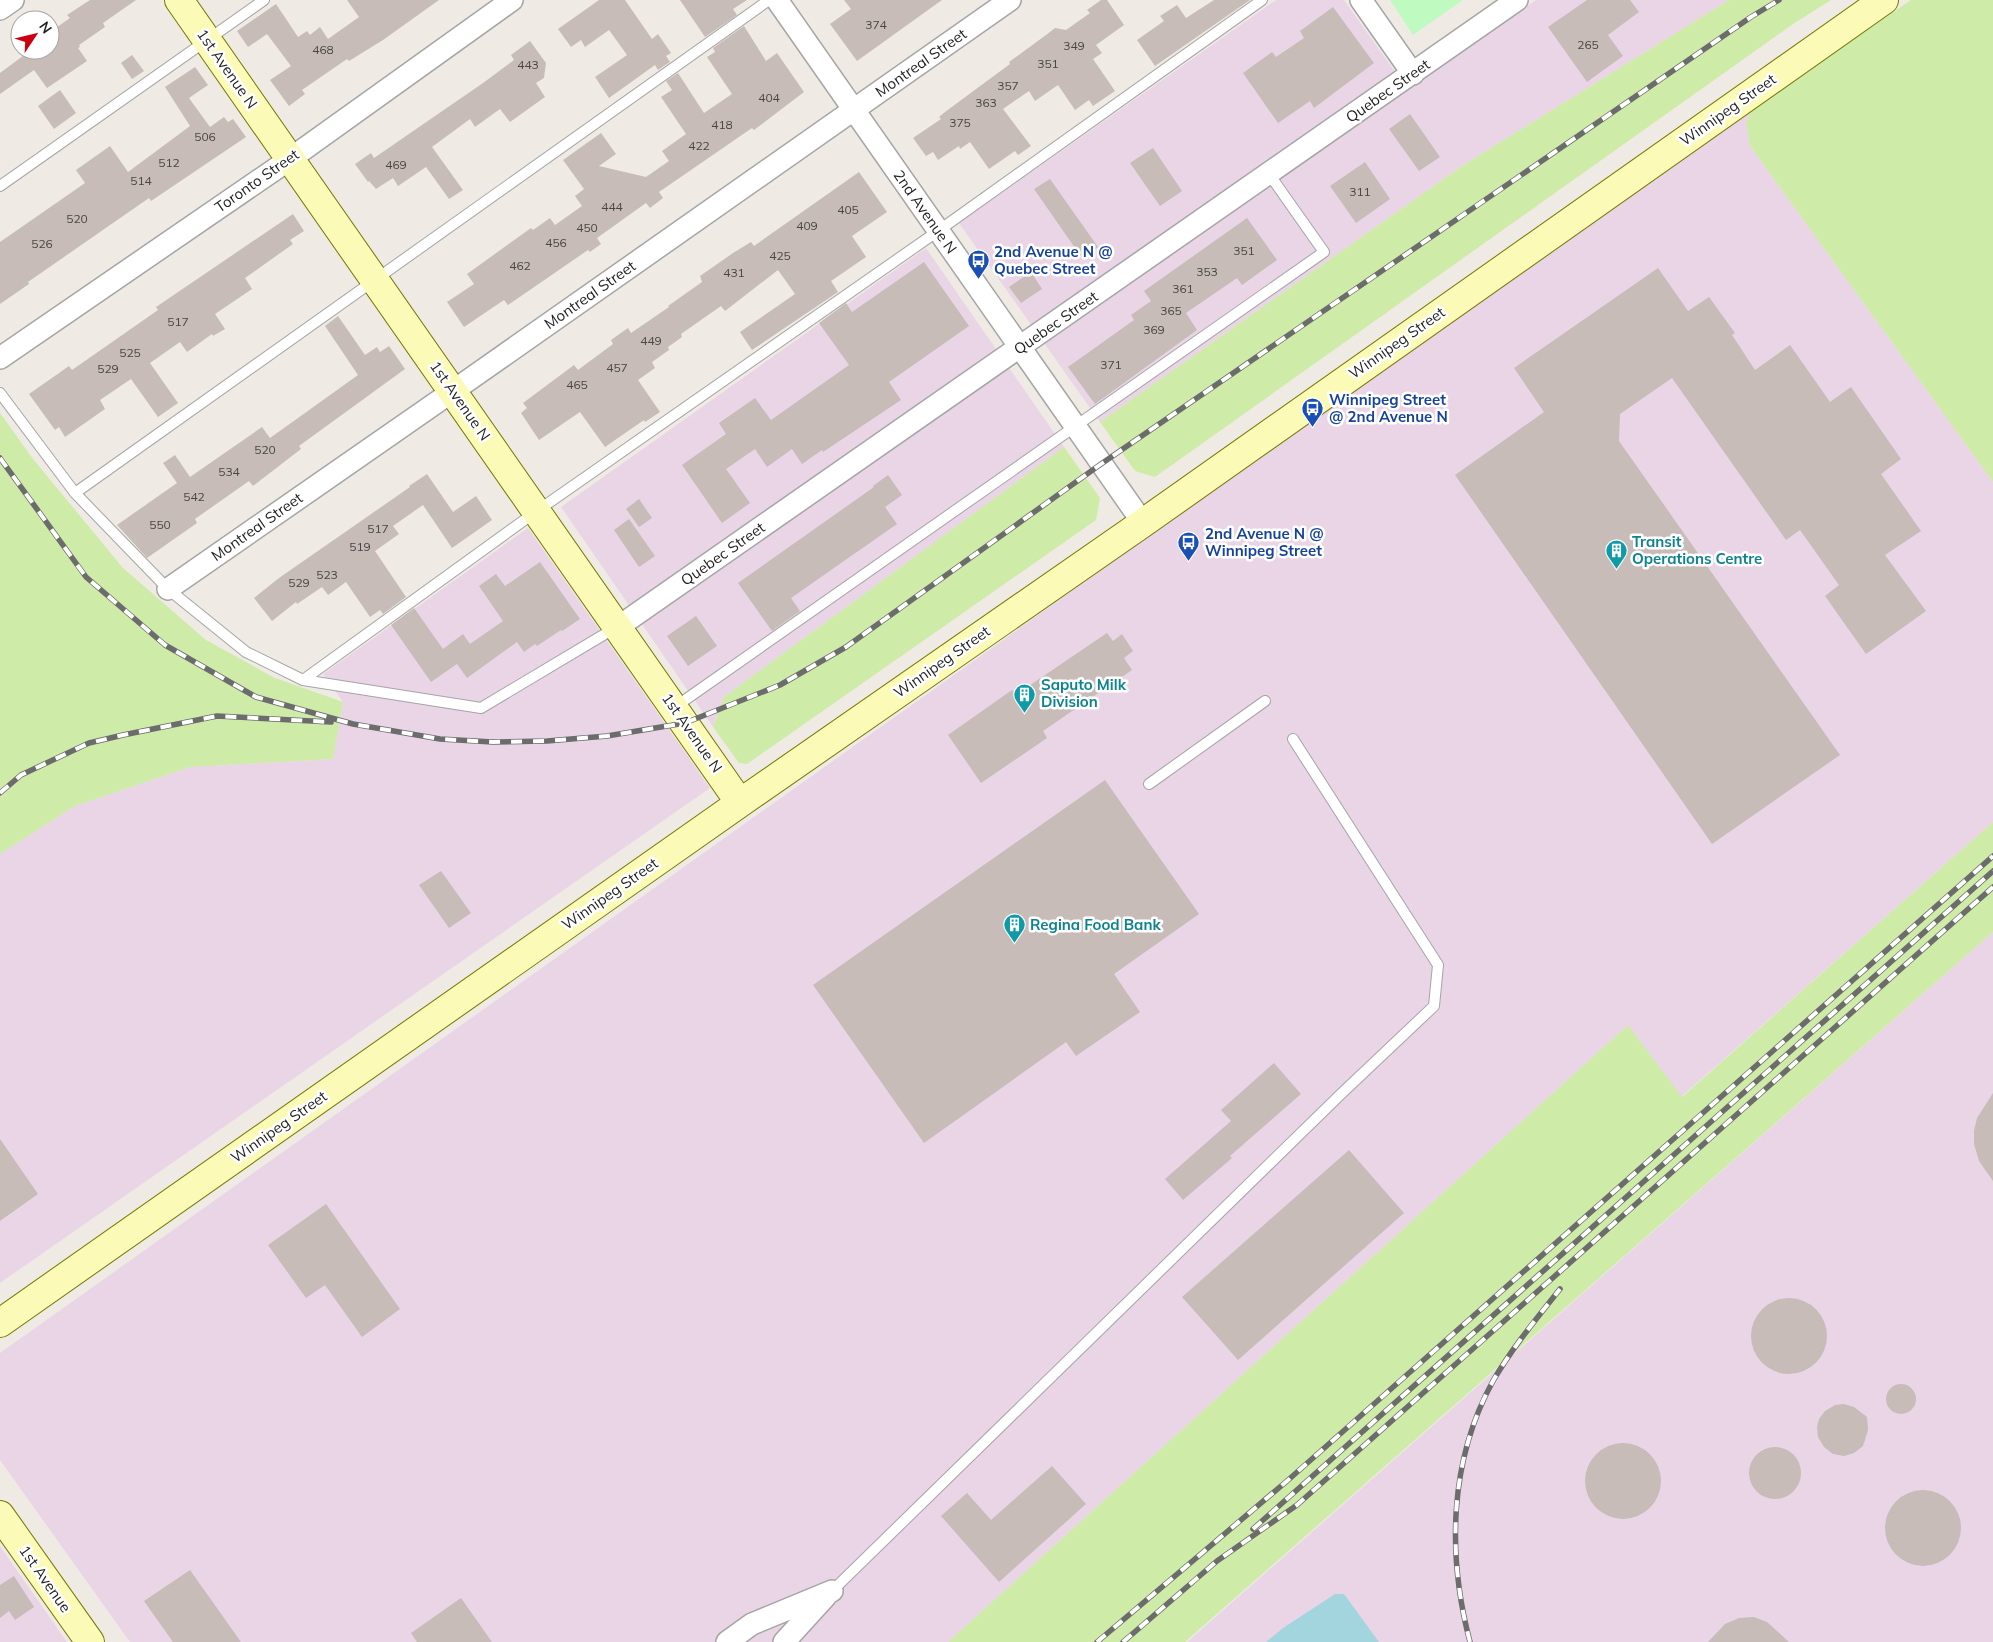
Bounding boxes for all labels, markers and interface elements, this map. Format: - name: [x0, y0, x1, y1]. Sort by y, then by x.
- north arrow: [10, 10, 60, 60]
- house number: 374: [865, 17, 887, 32]
- text: N: [35, 18, 56, 37]
- street label: Montreal Street: [871, 24, 970, 101]
- street label: 1st Avenue N: [193, 25, 262, 112]
- house number: 265: [1577, 37, 1599, 52]
- house number: 349: [1063, 38, 1085, 53]
- house number: 468: [312, 42, 334, 57]
- street label: Quebec Street: [1342, 55, 1433, 127]
- house number: 351: [1037, 56, 1059, 71]
- house number: 443: [517, 57, 539, 72]
- street label: Winnipeg Street: [1676, 69, 1779, 150]
- house number: 357: [997, 78, 1019, 93]
- house number: 404: [758, 90, 780, 105]
- house number: 363: [975, 95, 997, 110]
- house number: 375: [949, 115, 971, 130]
- house number: 418: [711, 117, 733, 132]
- house number: 506: [194, 129, 216, 144]
- house number: 422: [688, 138, 710, 153]
- street label: Toronto Street: [211, 145, 302, 217]
- house number: 512: [158, 155, 180, 170]
- house number: 469: [385, 157, 407, 172]
- street label: 2nd Avenue N: [889, 166, 961, 257]
- house number: 514: [130, 173, 152, 188]
- house number: 311: [1349, 184, 1371, 199]
- house number: 444: [601, 199, 623, 214]
- house number: 405: [837, 202, 859, 217]
- house number: 520: [66, 211, 88, 226]
- house number: 409: [796, 218, 818, 233]
- house number: 450: [576, 220, 598, 235]
- house number: 456: [545, 235, 567, 250]
- house number: 526: [31, 236, 53, 251]
- place label: 2nd Avenue N @ Quebec Street: [994, 242, 1113, 278]
- house number: 351: [1233, 243, 1255, 258]
- house number: 425: [769, 248, 791, 263]
- bus stop icon: 2nd Avenue N @ Quebec Street: [966, 249, 990, 280]
- street label: Montreal Street: [540, 256, 639, 333]
- house number: 462: [509, 258, 531, 273]
- house number: 353: [1196, 264, 1218, 279]
- house number: 431: [723, 265, 745, 280]
- house number: 361: [1172, 281, 1194, 296]
- street label: Quebec Street: [1010, 287, 1101, 359]
- street label: Winnipeg Street: [1345, 302, 1448, 383]
- house number: 365: [1160, 303, 1182, 318]
- house number: 517: [167, 314, 189, 329]
- house number: 369: [1143, 322, 1165, 337]
- house number: 449: [640, 333, 662, 348]
- house number: 525: [119, 345, 141, 360]
- street label: 1st Avenue N: [426, 357, 495, 444]
- house number: 371: [1100, 357, 1122, 372]
- house number: 457: [606, 360, 628, 375]
- house number: 529: [97, 361, 119, 376]
- house number: 465: [566, 377, 588, 392]
- place label: Winnipeg Street @ 2nd Avenue N: [1329, 390, 1448, 426]
- bus stop icon: Winnipeg Street @ 2nd Avenue N: [1301, 397, 1325, 428]
- house number: 520: [254, 442, 276, 457]
- house number: 534: [218, 464, 240, 479]
- street label: Montreal Street: [207, 488, 306, 565]
- house number: 542: [183, 489, 205, 504]
- house number: 550: [149, 517, 171, 532]
- street label: Quebec Street: [677, 518, 768, 590]
- house number: 517: [367, 521, 389, 536]
- place label: 2nd Avenue N @ Winnipeg Street: [1205, 524, 1324, 560]
- bus stop icon: 2nd Avenue N @ Winnipeg Street: [1177, 531, 1201, 562]
- place label: Transit Operations Centre: [1632, 532, 1762, 568]
- house number: 519: [349, 539, 371, 554]
- building icon: Transit Operations Centre: [1604, 539, 1628, 570]
- house number: 523: [316, 567, 338, 582]
- house number: 529: [288, 575, 310, 590]
- street label: Winnipeg Street: [890, 621, 993, 702]
- place label: Saputo Milk Division: [1041, 675, 1127, 711]
- building icon: Saputo Milk Division: [1013, 682, 1037, 713]
- street label: 1st Avenue N: [658, 689, 727, 776]
- street label: Winnipeg Street: [558, 853, 661, 934]
- building icon: Regina Food Bank: [1002, 913, 1026, 944]
- place label: Regina Food Bank: [1030, 915, 1161, 934]
- street label: Winnipeg Street: [227, 1086, 330, 1167]
- street label: 1st Avenue: [15, 1541, 75, 1616]

